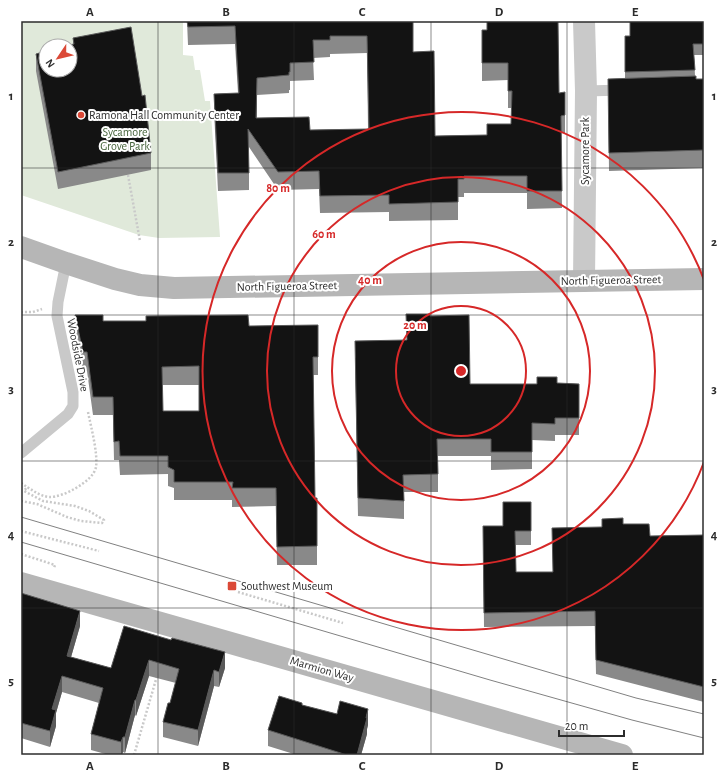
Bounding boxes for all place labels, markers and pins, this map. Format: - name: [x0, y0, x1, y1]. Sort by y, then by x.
- place label: Ramona Hall Community Center: [89, 109, 239, 122]
- marker: Ramona Hall Community Center: [76, 110, 86, 120]
- centre of rings: [454, 364, 468, 378]
- marker: Southwest Museum: [226, 580, 238, 592]
- place label: Southwest Museum: [241, 580, 333, 592]

